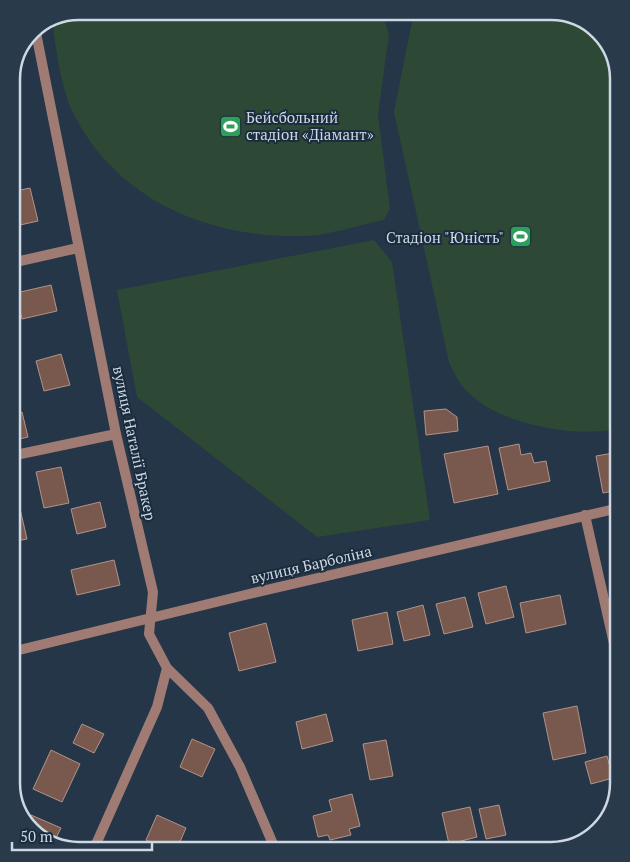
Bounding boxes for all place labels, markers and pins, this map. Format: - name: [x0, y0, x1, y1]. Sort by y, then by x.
- place label: Бейсбольний стадіон «Діамант»: [246, 107, 374, 144]
- sports icon: Бейсбольний стадіон «Діамант»: [218, 114, 242, 138]
- sports icon: Стадіон "Юність": [508, 225, 532, 249]
- place label: Стадіон "Юність": [386, 227, 504, 247]

